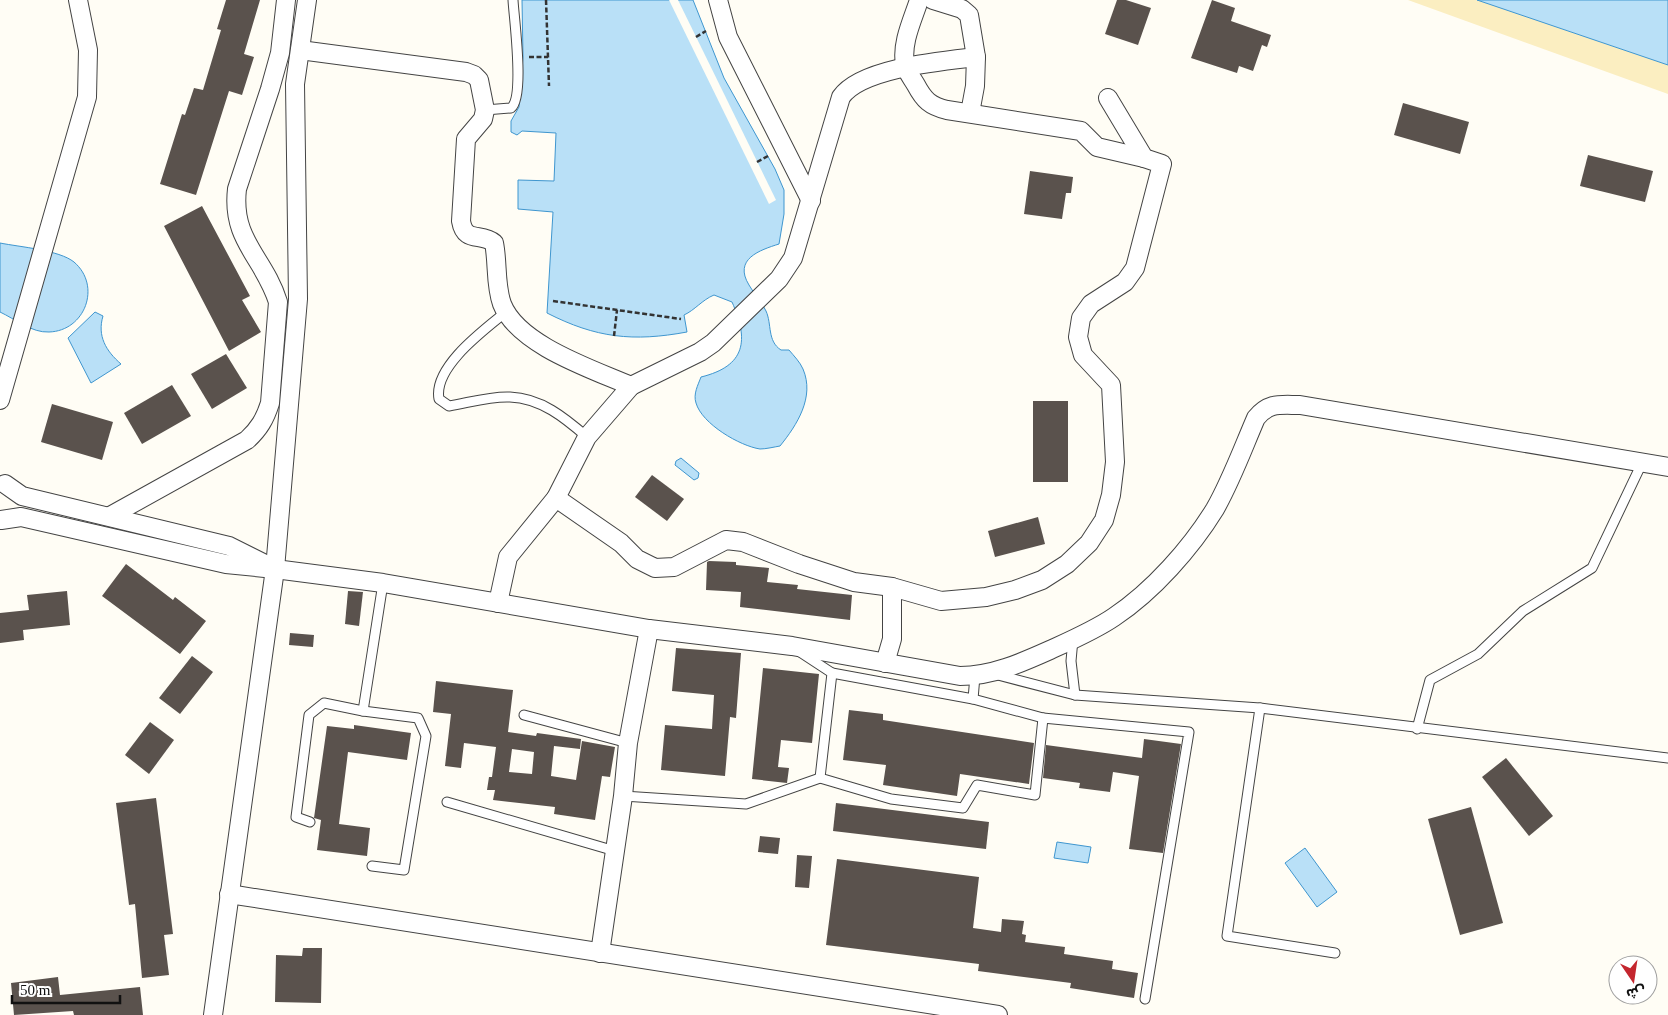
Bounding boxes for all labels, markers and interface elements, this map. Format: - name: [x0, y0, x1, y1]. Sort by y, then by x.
- north arrow: [1608, 955, 1658, 1005]
- scale bar: [12, 972, 120, 1004]
- text: 50 m: [20, 982, 51, 998]
- text: ش: [1625, 983, 1647, 1002]

